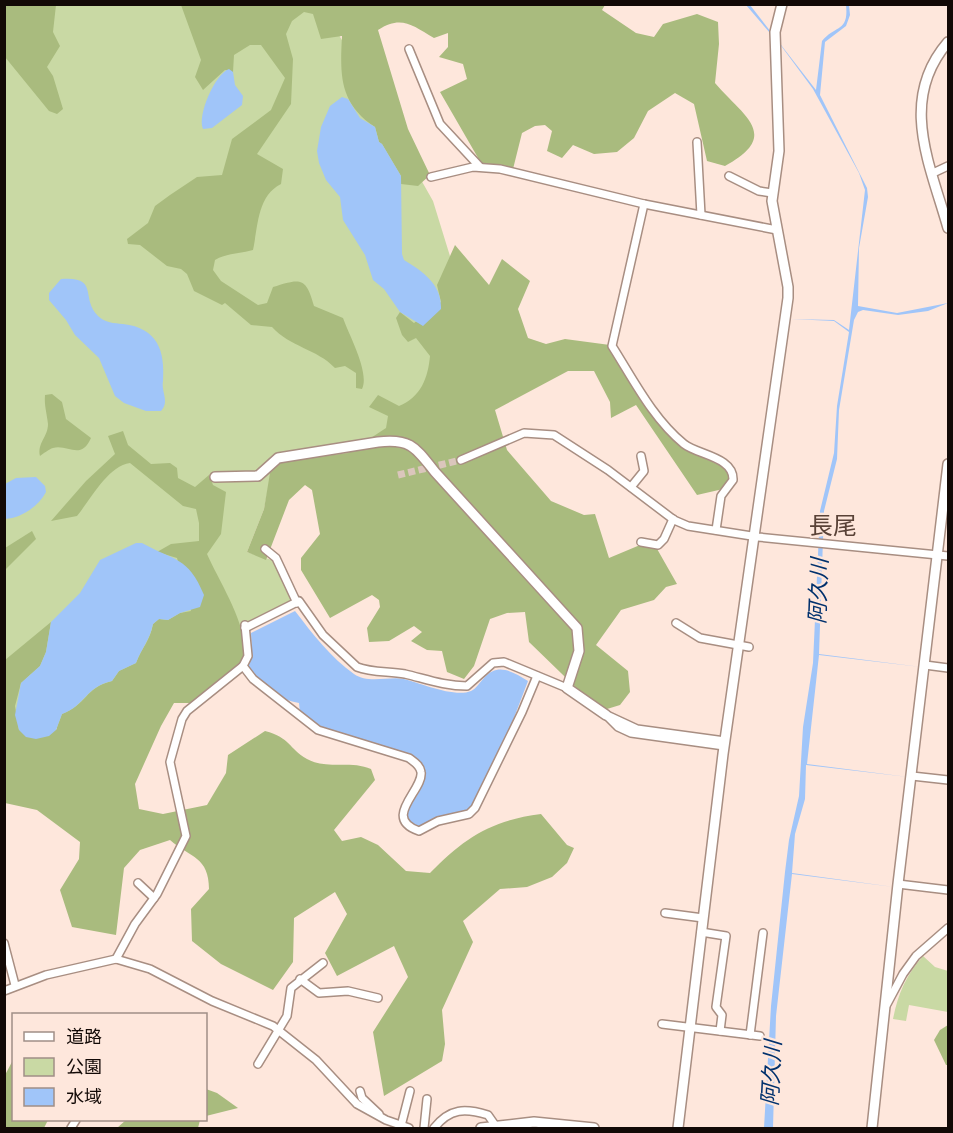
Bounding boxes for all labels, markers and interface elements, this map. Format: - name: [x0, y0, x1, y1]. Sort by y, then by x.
- district label: 長尾: [809, 509, 857, 542]
- water label: 阿久川: [802, 556, 835, 625]
- legend: [12, 1013, 207, 1121]
- text: 道路: [66, 1024, 102, 1049]
- water label: 阿久川: [754, 1037, 789, 1107]
- text: 公園: [66, 1054, 102, 1079]
- text: 水域: [66, 1084, 102, 1109]

